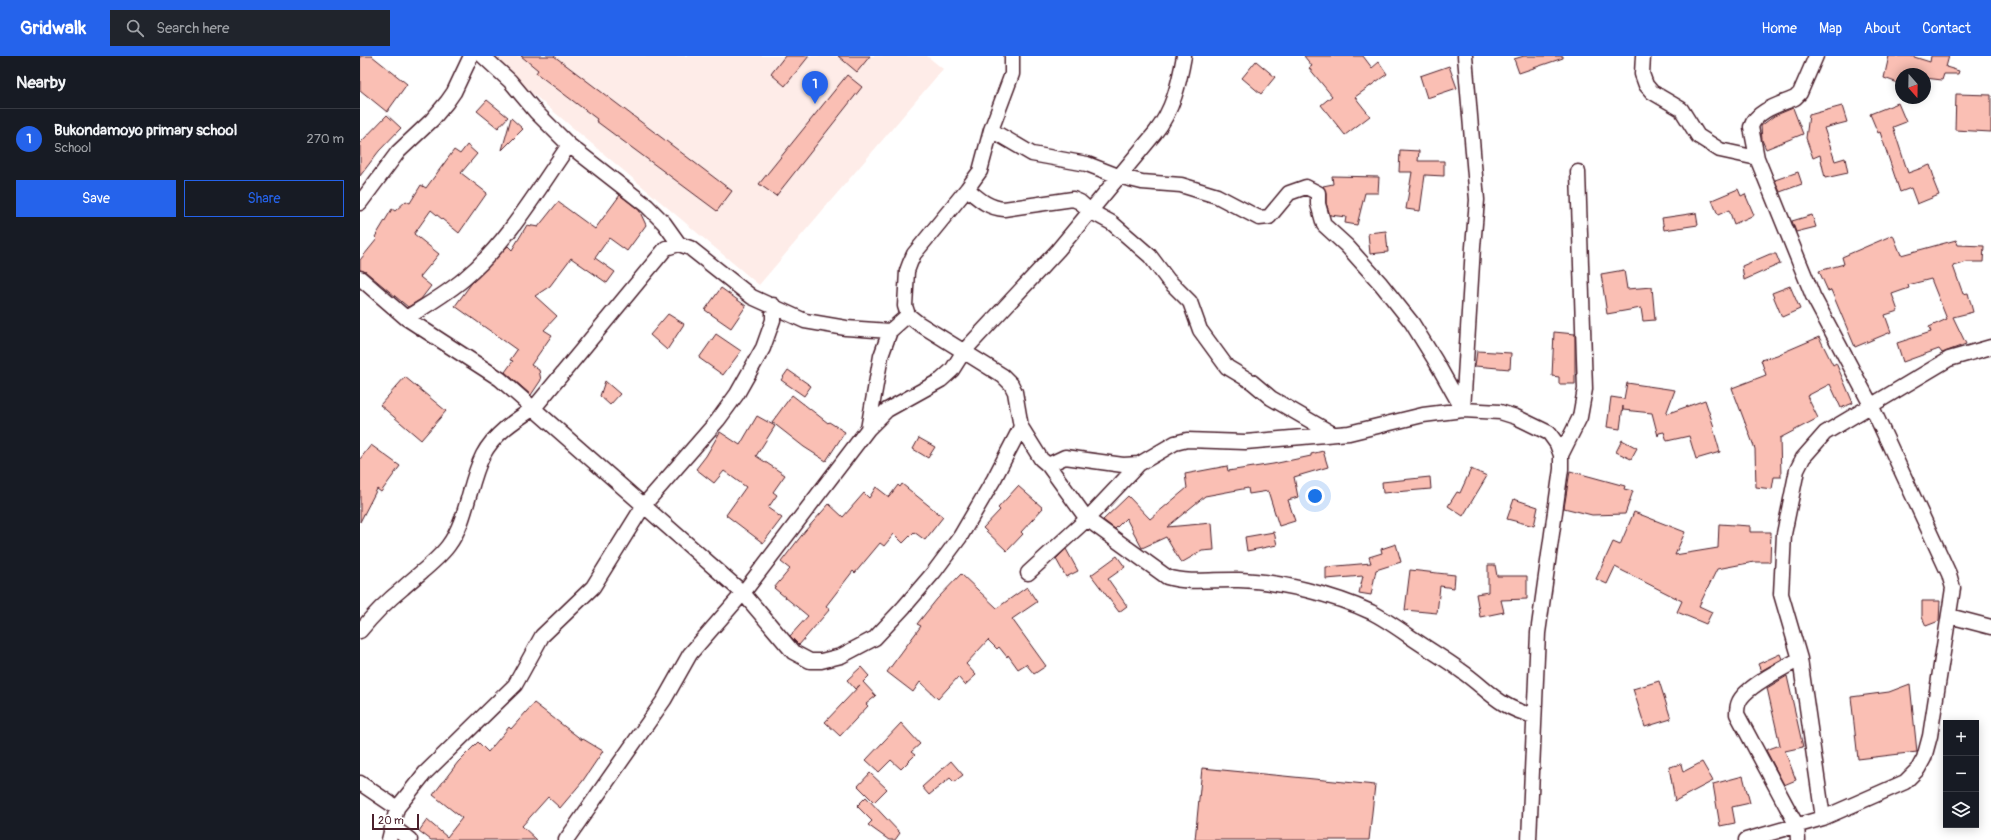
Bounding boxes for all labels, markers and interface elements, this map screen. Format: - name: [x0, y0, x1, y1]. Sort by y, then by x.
- search box: [110, 10, 390, 46]
- text: Gridwalk: [20, 16, 86, 40]
- icon: search: [124, 17, 146, 39]
- text: Search here: [156, 19, 229, 38]
- text: Home: [1762, 20, 1797, 37]
- text: Map: [1819, 20, 1842, 37]
- text: About: [1864, 20, 1900, 37]
- text: Contact: [1922, 20, 1971, 37]
- north arrow: [1895, 68, 1931, 104]
- pin: 1: [802, 71, 828, 104]
- text: Nearby: [16, 72, 65, 93]
- text: Bukondamoyo primary school: [54, 121, 237, 140]
- text: 1: [26, 131, 32, 147]
- text: 270 m: [307, 131, 344, 147]
- text: School: [54, 140, 91, 156]
- button: Save: [16, 180, 176, 217]
- button: Share: [184, 180, 344, 217]
- your location: [1305, 486, 1325, 506]
- map controls: [1943, 720, 1979, 828]
- button: +: [1943, 720, 1979, 756]
- button: −: [1943, 756, 1979, 792]
- button: layers: [1943, 792, 1979, 828]
- scale bar: [372, 812, 419, 831]
- text: 20 m: [378, 814, 404, 827]

